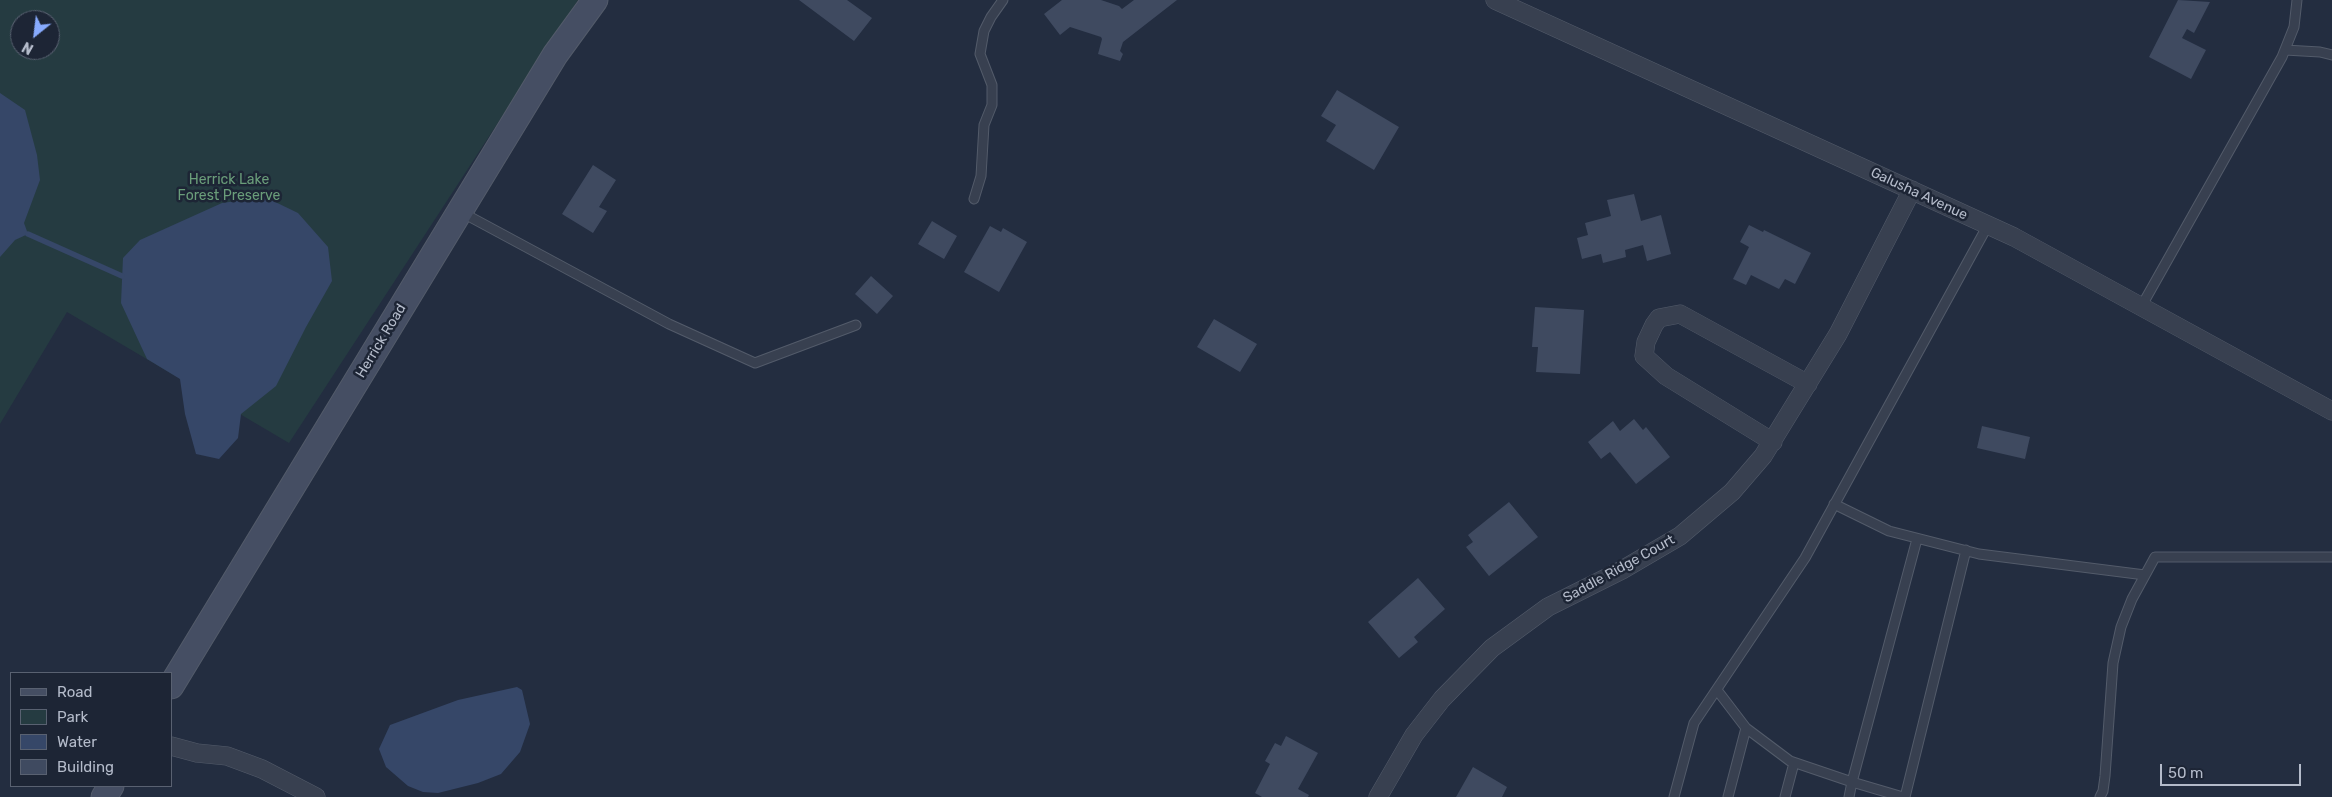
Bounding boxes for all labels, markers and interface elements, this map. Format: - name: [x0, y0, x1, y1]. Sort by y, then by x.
- north arrow: [10, 10, 60, 60]
- text: N: [19, 38, 37, 58]
- street label: Galusha Avenue: [1868, 164, 1970, 224]
- park label: Herrick Lake Forest Preserve: [178, 172, 280, 204]
- street label: Herrick Road: [352, 301, 410, 381]
- street label: Saddle Ridge Court: [1560, 531, 1678, 607]
- legend: [10, 672, 172, 787]
- text: Road: [57, 683, 93, 701]
- text: Park: [57, 708, 88, 726]
- text: Water: [57, 733, 97, 751]
- scale bar: [2162, 754, 2303, 786]
- text: Building: [57, 758, 114, 776]
- text: 50 m: [2168, 764, 2203, 782]

